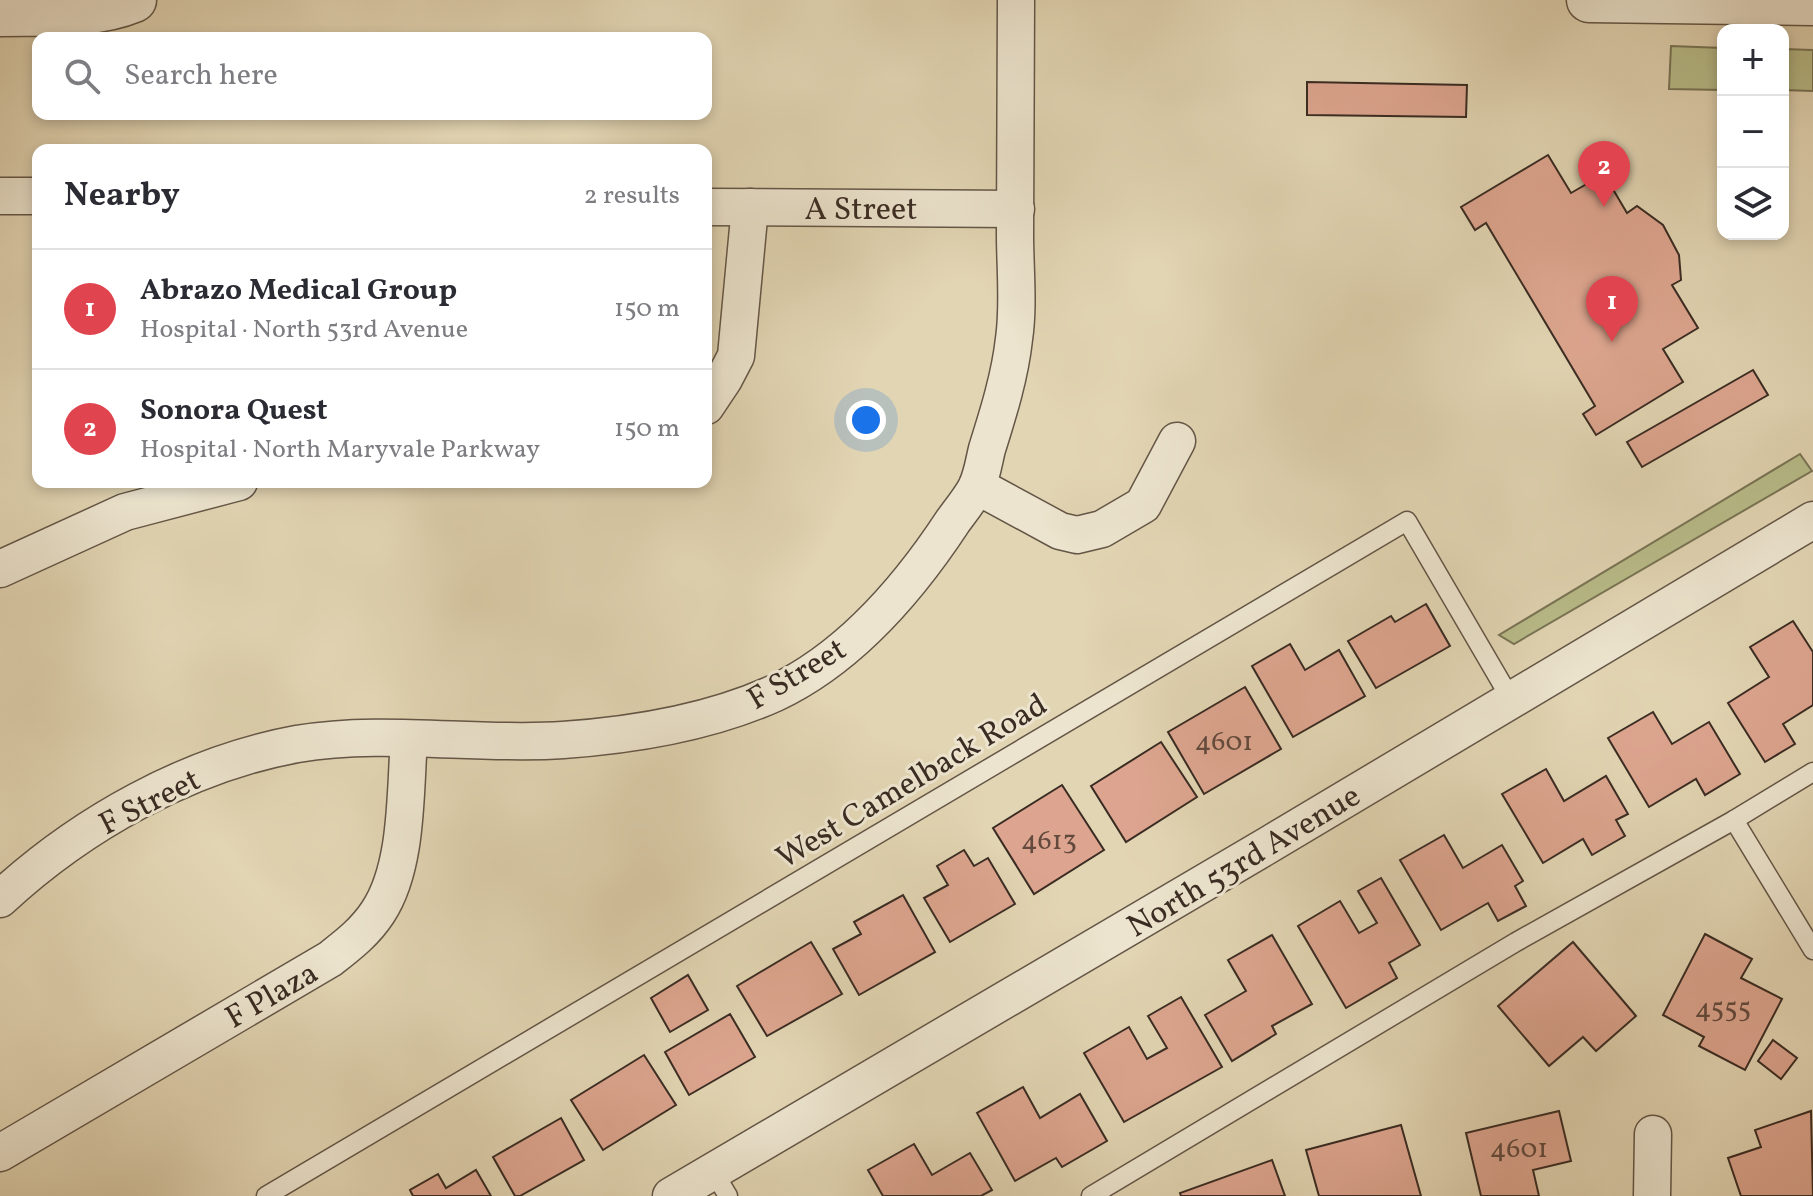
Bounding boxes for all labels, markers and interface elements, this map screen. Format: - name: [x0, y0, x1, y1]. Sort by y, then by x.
- map controls: [1717, 24, 1789, 240]
- button: +: [1717, 24, 1789, 96]
- search box: [32, 32, 712, 120]
- icon: search: [60, 54, 104, 98]
- text: Search here: [124, 55, 278, 97]
- button: −: [1717, 96, 1789, 168]
- pin: 2: [1578, 141, 1630, 207]
- button: layers: [1717, 168, 1789, 240]
- text: Nearby: [64, 173, 180, 220]
- text: 2 results: [584, 178, 680, 214]
- street label: A Street: [805, 189, 917, 233]
- text: Abrazo Medical Group: [140, 270, 457, 312]
- pin: 1: [1586, 276, 1638, 342]
- text: 1: [85, 291, 95, 327]
- text: 150 m: [614, 291, 680, 327]
- text: Hospital · North 53rd Avenue: [140, 312, 468, 348]
- text: Sonora Quest: [140, 390, 328, 432]
- your location: [846, 400, 886, 440]
- text: 2: [83, 411, 97, 447]
- text: 150 m: [614, 411, 680, 447]
- text: Hospital · North Maryvale Parkway: [140, 432, 540, 468]
- street label: F Street: [740, 629, 855, 722]
- street label: West Camelback Road: [769, 684, 1056, 881]
- house number: 4601: [1195, 723, 1253, 762]
- street label: F Street: [92, 760, 209, 848]
- street label: North 53rd Avenue: [1120, 775, 1370, 950]
- house number: 4613: [1021, 822, 1077, 861]
- street label: F Plaza: [218, 952, 327, 1041]
- house number: 4555: [1695, 990, 1751, 1029]
- house number: 4601: [1490, 1130, 1548, 1169]

